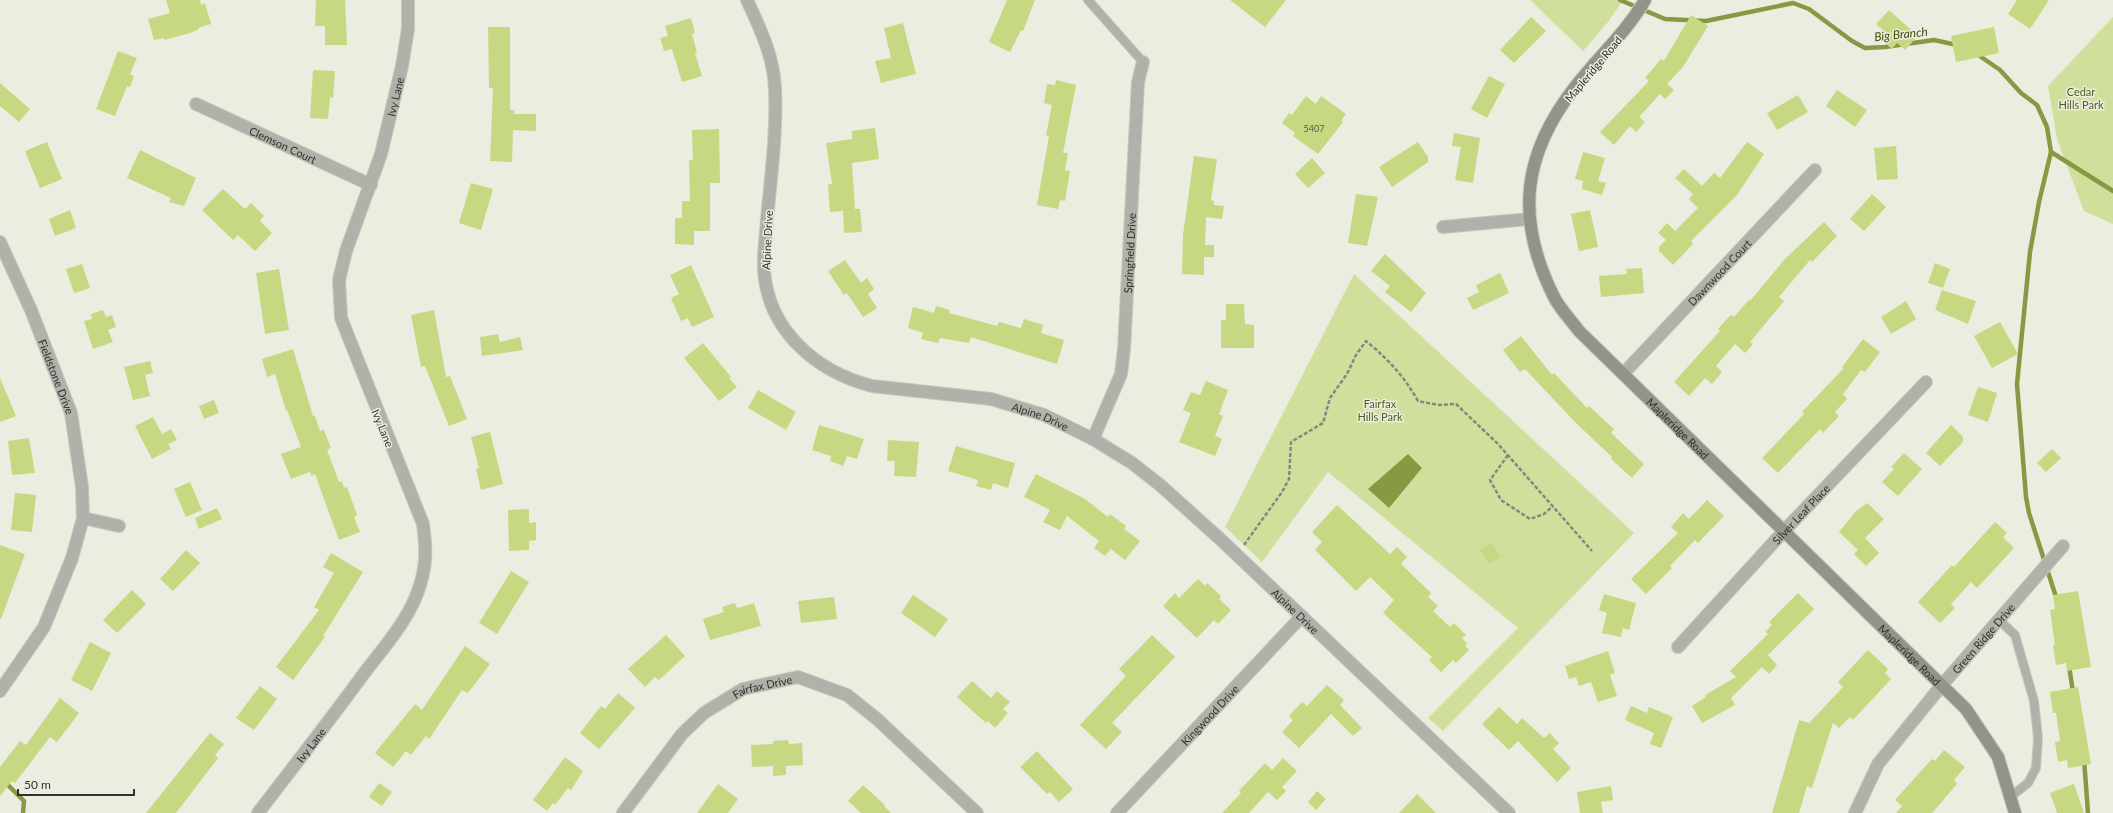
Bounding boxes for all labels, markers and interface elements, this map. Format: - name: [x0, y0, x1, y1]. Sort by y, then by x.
- water label: Big Branch: [1874, 24, 1928, 44]
- street label: Mapleridge Road: [1562, 34, 1624, 104]
- street label: Ivy Lane: [384, 75, 406, 118]
- park label: Cedar Hills Park: [2058, 85, 2104, 111]
- street label: Clemson Court: [248, 123, 319, 165]
- house number: 5407: [1304, 123, 1324, 134]
- street label: Alpine Drive: [759, 210, 775, 270]
- street label: Springfield Drive: [1120, 212, 1138, 294]
- street label: Dawnwood Court: [1685, 236, 1753, 308]
- street label: Fieldstone Drive: [36, 337, 77, 416]
- street label: Mapleridge Road: [1645, 395, 1712, 461]
- park label: Fairfax Hills Park: [1357, 397, 1403, 423]
- street label: Alpine Drive: [1010, 399, 1071, 433]
- street label: Ivy Lane: [369, 407, 397, 449]
- street label: Silver Leaf Place: [1769, 481, 1832, 546]
- street label: Alpine Drive: [1269, 585, 1322, 636]
- street label: Green Ridge Drive: [1949, 600, 2017, 676]
- street label: Mapleridge Road: [1876, 621, 1944, 688]
- street label: Fairfax Drive: [730, 672, 793, 701]
- street label: Kingwood Drive: [1178, 682, 1241, 748]
- street label: Ivy Lane: [293, 725, 328, 765]
- scale bar: [18, 771, 134, 797]
- text: 50 m: [24, 777, 51, 792]

